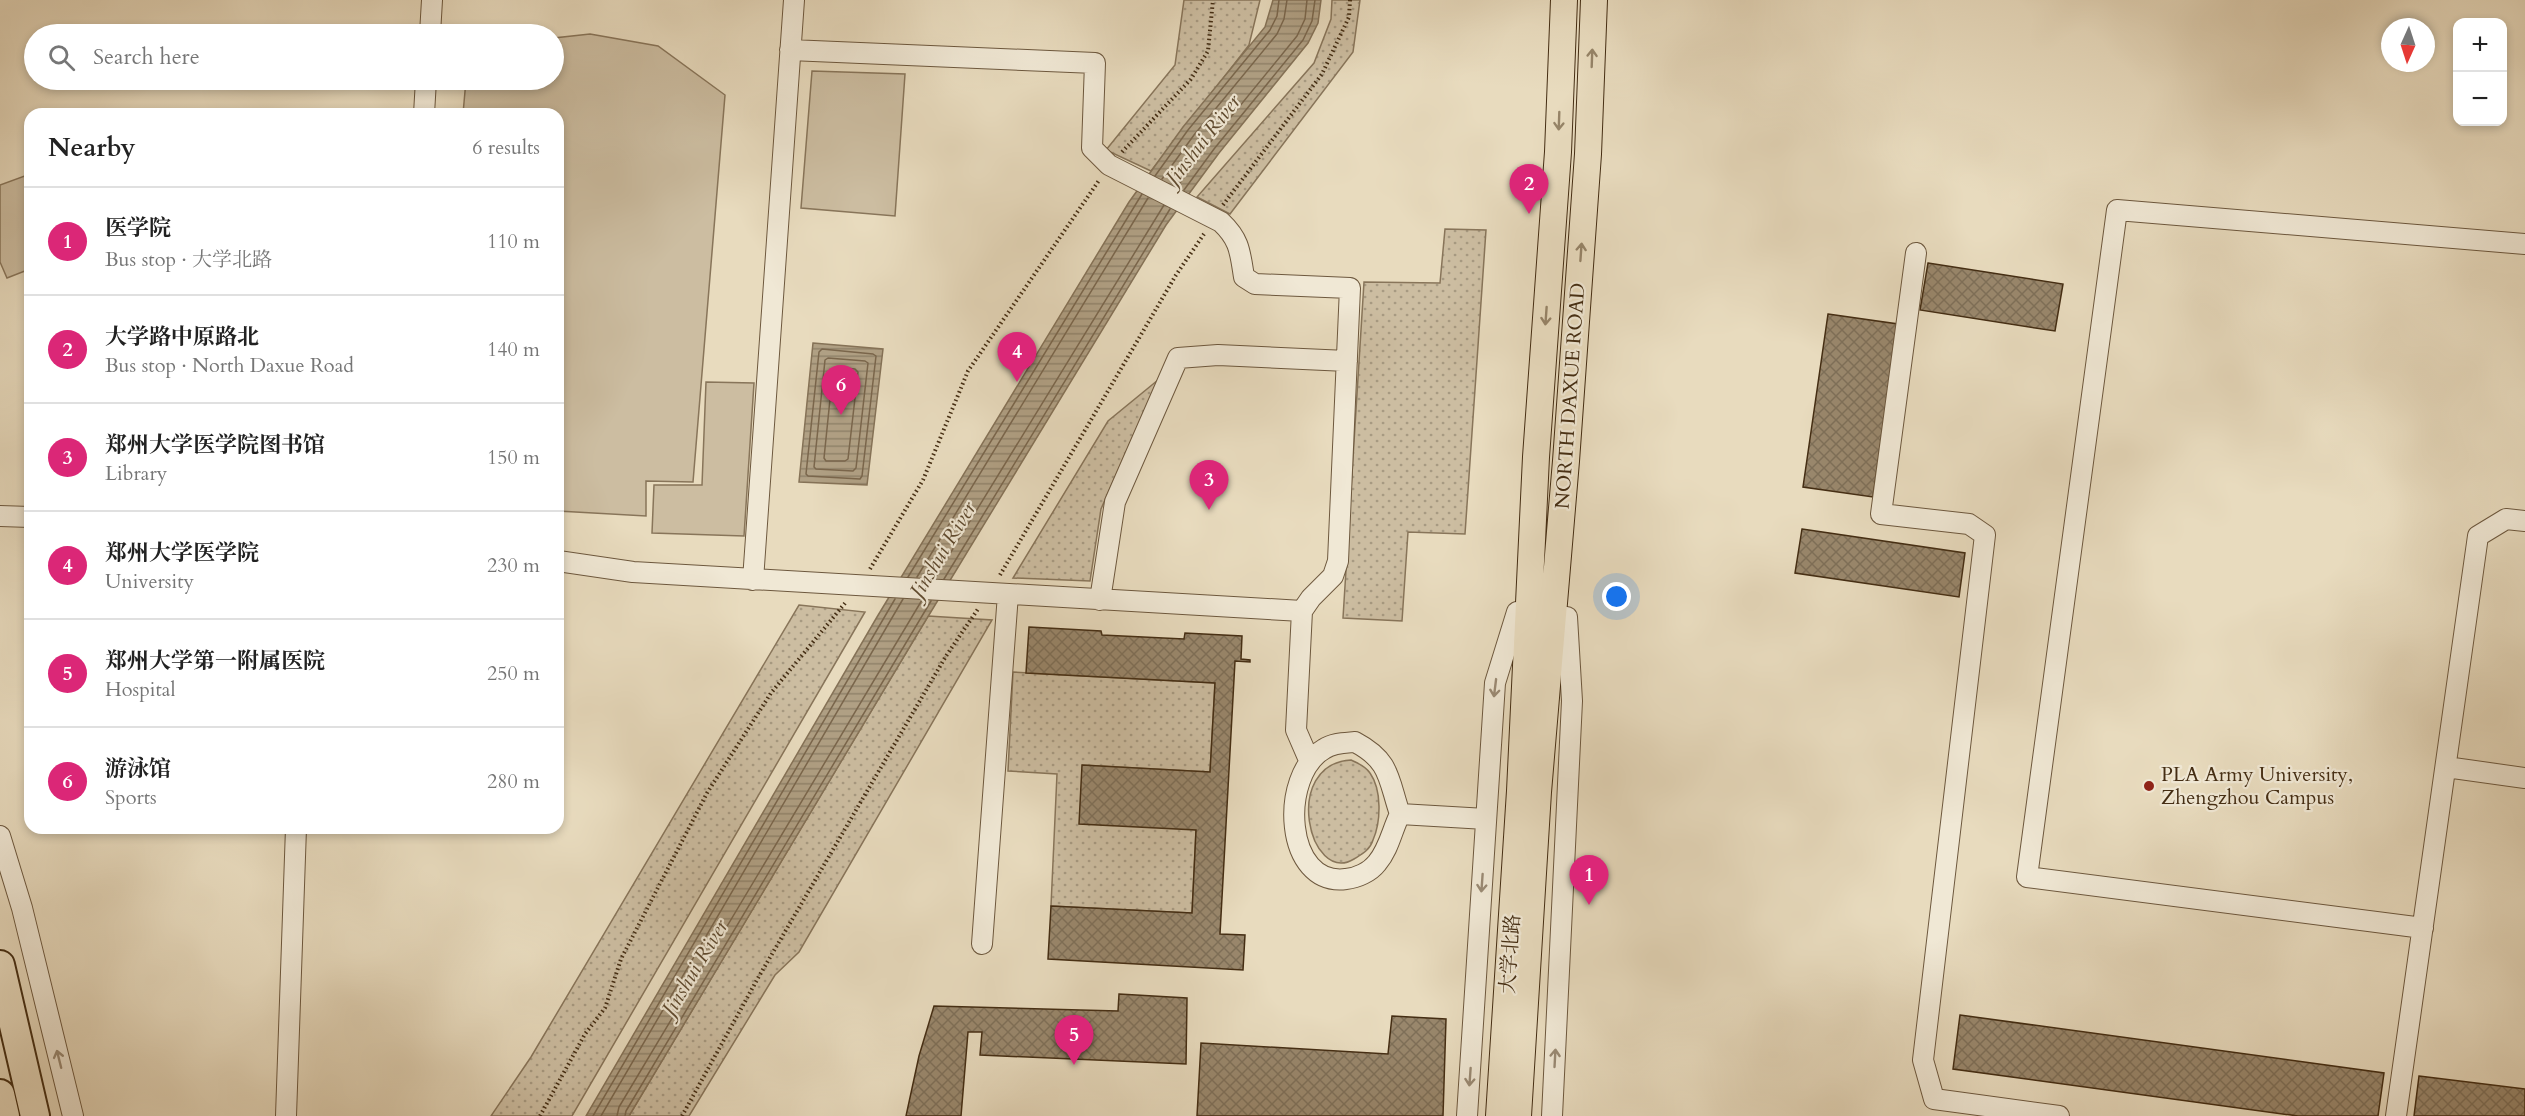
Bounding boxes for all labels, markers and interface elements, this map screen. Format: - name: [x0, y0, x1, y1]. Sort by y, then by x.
- north arrow: [2381, 18, 2435, 72]
- map controls: [2453, 18, 2507, 126]
- button: +: [2453, 18, 2507, 72]
- search box: [24, 24, 564, 90]
- icon: search: [45, 41, 78, 74]
- text: Search here: [93, 42, 200, 72]
- one-way arrow: [1586, 48, 1597, 68]
- button: −: [2453, 72, 2507, 126]
- water label: Jinshui River: [1155, 88, 1248, 195]
- one-way arrow: [1554, 111, 1565, 131]
- text: Nearby: [48, 130, 136, 165]
- text: 6 results: [472, 134, 540, 161]
- pin: 2: [1510, 164, 1549, 214]
- text: 医学院: [105, 213, 171, 243]
- text: 1: [62, 228, 73, 255]
- text: 110 m: [487, 228, 540, 255]
- one-way arrow: [1576, 243, 1587, 263]
- text: Bus stop · 大学北路: [105, 246, 272, 273]
- street label: NORTH DAXUE ROAD: [1549, 282, 1591, 510]
- one-way arrow: [1540, 305, 1551, 325]
- text: 大学路中原路北: [105, 322, 259, 352]
- pin: 4: [998, 332, 1036, 382]
- text: 2: [62, 336, 73, 363]
- text: 140 m: [487, 336, 540, 363]
- text: Bus stop · North Daxue Road: [105, 352, 354, 379]
- pin: 6: [822, 366, 860, 415]
- text: 郑州大学医学院图书馆: [105, 430, 325, 460]
- text: 3: [62, 444, 73, 471]
- text: 150 m: [487, 444, 540, 471]
- text: Library: [105, 460, 167, 487]
- pin: 3: [1190, 460, 1228, 510]
- water label: Jinshui River: [900, 495, 984, 608]
- text: 郑州大学医学院: [105, 538, 259, 568]
- text: 4: [62, 552, 73, 579]
- text: 230 m: [487, 552, 540, 579]
- text: University: [105, 568, 194, 595]
- your location: [1602, 582, 1631, 611]
- text: 郑州大学第一附属医院: [105, 646, 325, 676]
- text: 5: [62, 660, 73, 687]
- text: 250 m: [487, 660, 540, 687]
- text: Hospital: [105, 676, 176, 703]
- one-way arrow: [1489, 678, 1500, 697]
- text: 游泳馆: [105, 754, 171, 784]
- place label: PLA Army University, Zhengzhou Campus: [2161, 761, 2353, 811]
- text: 6: [62, 768, 73, 795]
- text: 280 m: [487, 768, 540, 795]
- marker: PLA Army University, Zhengzhou Campus: [2142, 779, 2156, 793]
- text: Sports: [105, 784, 157, 811]
- pin: 1: [1570, 856, 1608, 905]
- one-way arrow: [1476, 872, 1487, 892]
- water label: Jinshui River: [652, 913, 736, 1026]
- street label: 大学北路: [1494, 913, 1526, 995]
- pin: 5: [1054, 1016, 1094, 1065]
- one-way arrow: [1549, 1048, 1560, 1068]
- one-way arrow: [53, 1050, 65, 1069]
- one-way arrow: [1464, 1067, 1475, 1087]

